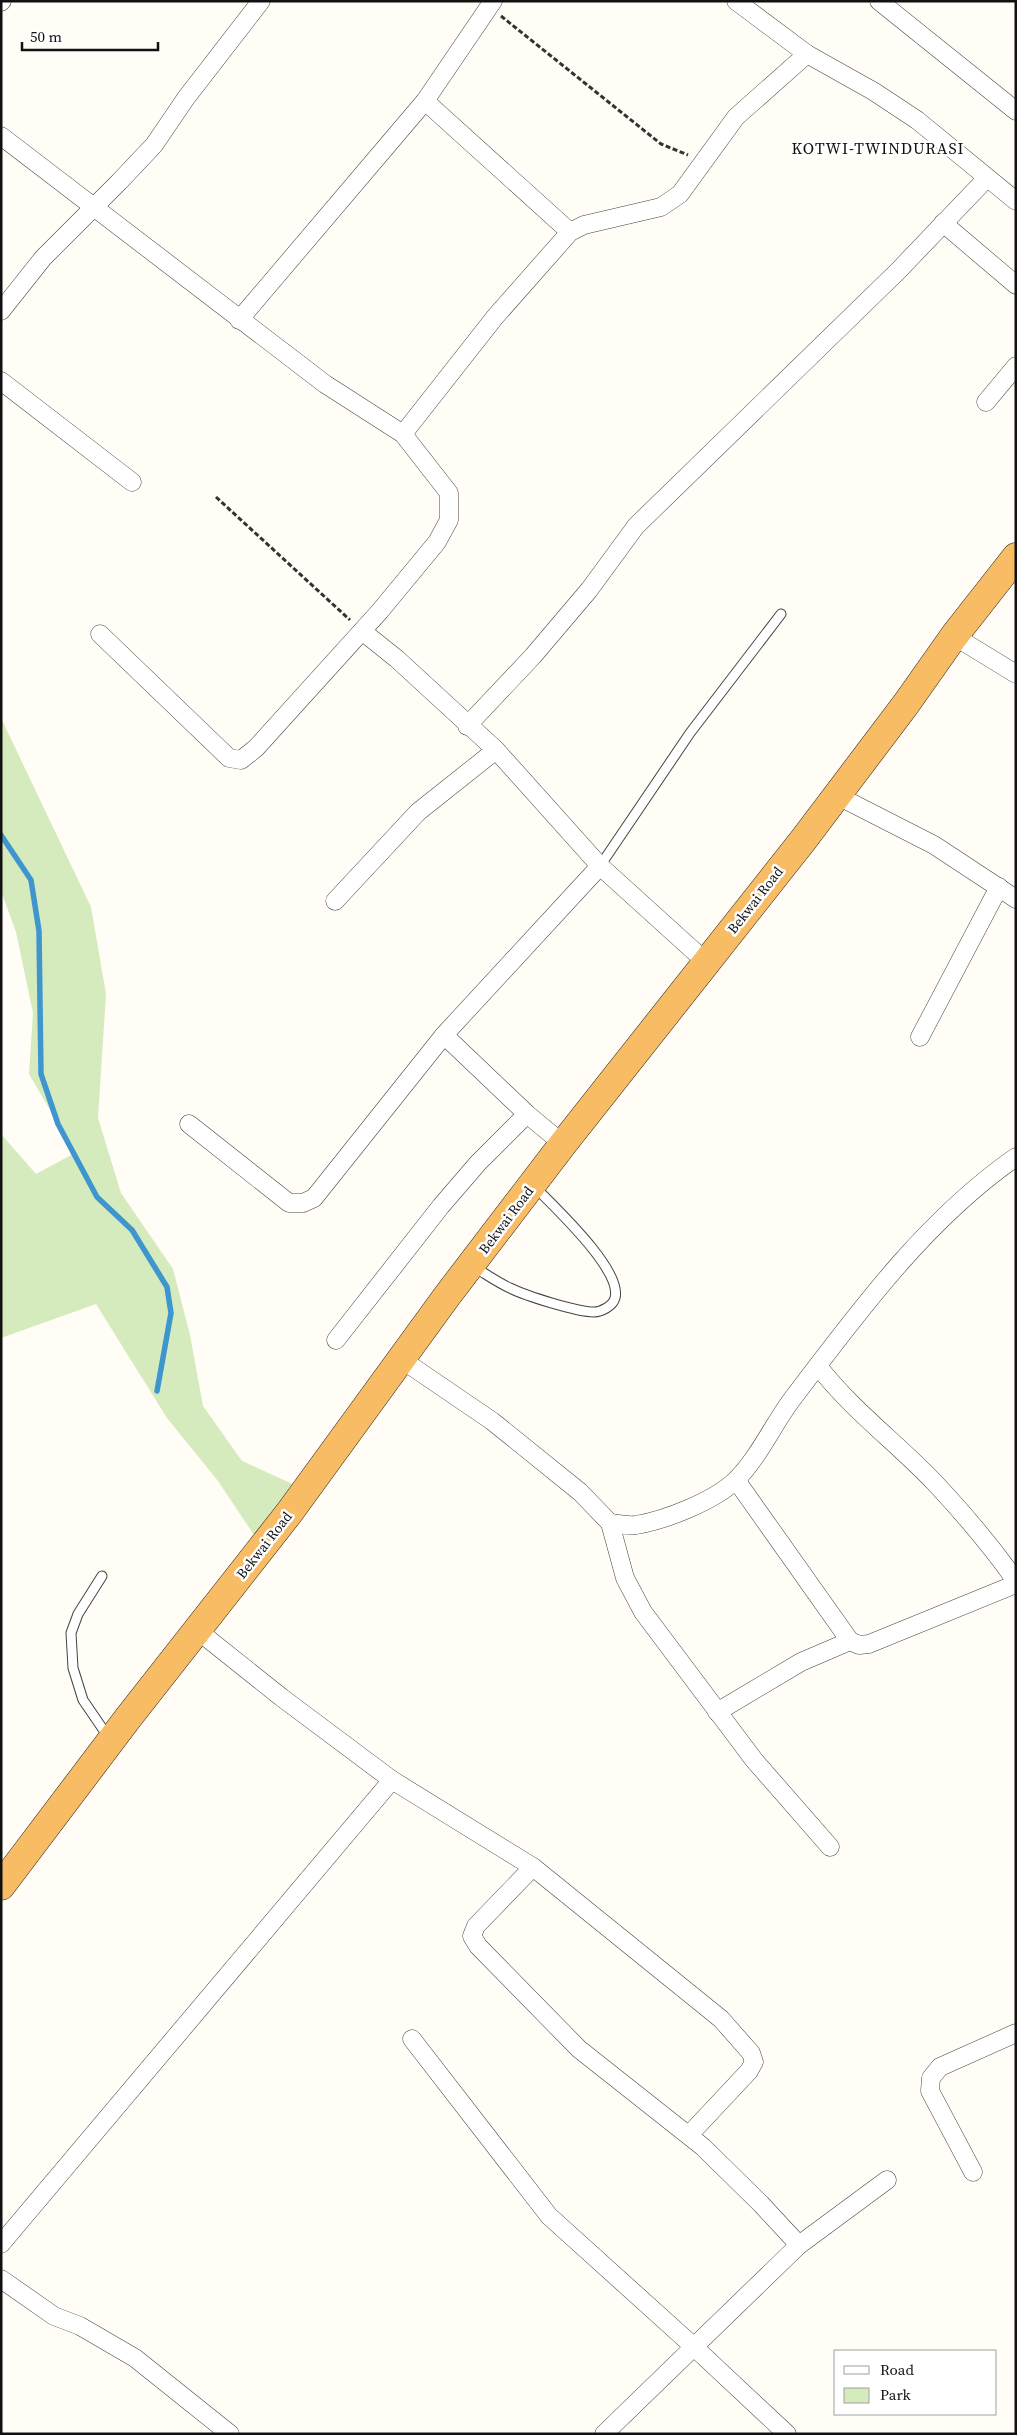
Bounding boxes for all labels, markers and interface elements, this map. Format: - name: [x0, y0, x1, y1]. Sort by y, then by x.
- scale bar: [22, 20, 159, 52]
- text: 50 m: [30, 26, 62, 47]
- district label: KOTWI-TWINDURASI: [792, 137, 964, 159]
- street label: Bekwai Road: [722, 862, 788, 938]
- street label: Bekwai Road: [474, 1182, 538, 1258]
- street label: Bekwai Road: [231, 1507, 297, 1583]
- legend: [834, 2350, 997, 2415]
- text: Road: [880, 2359, 914, 2380]
- text: Park: [880, 2384, 912, 2405]

